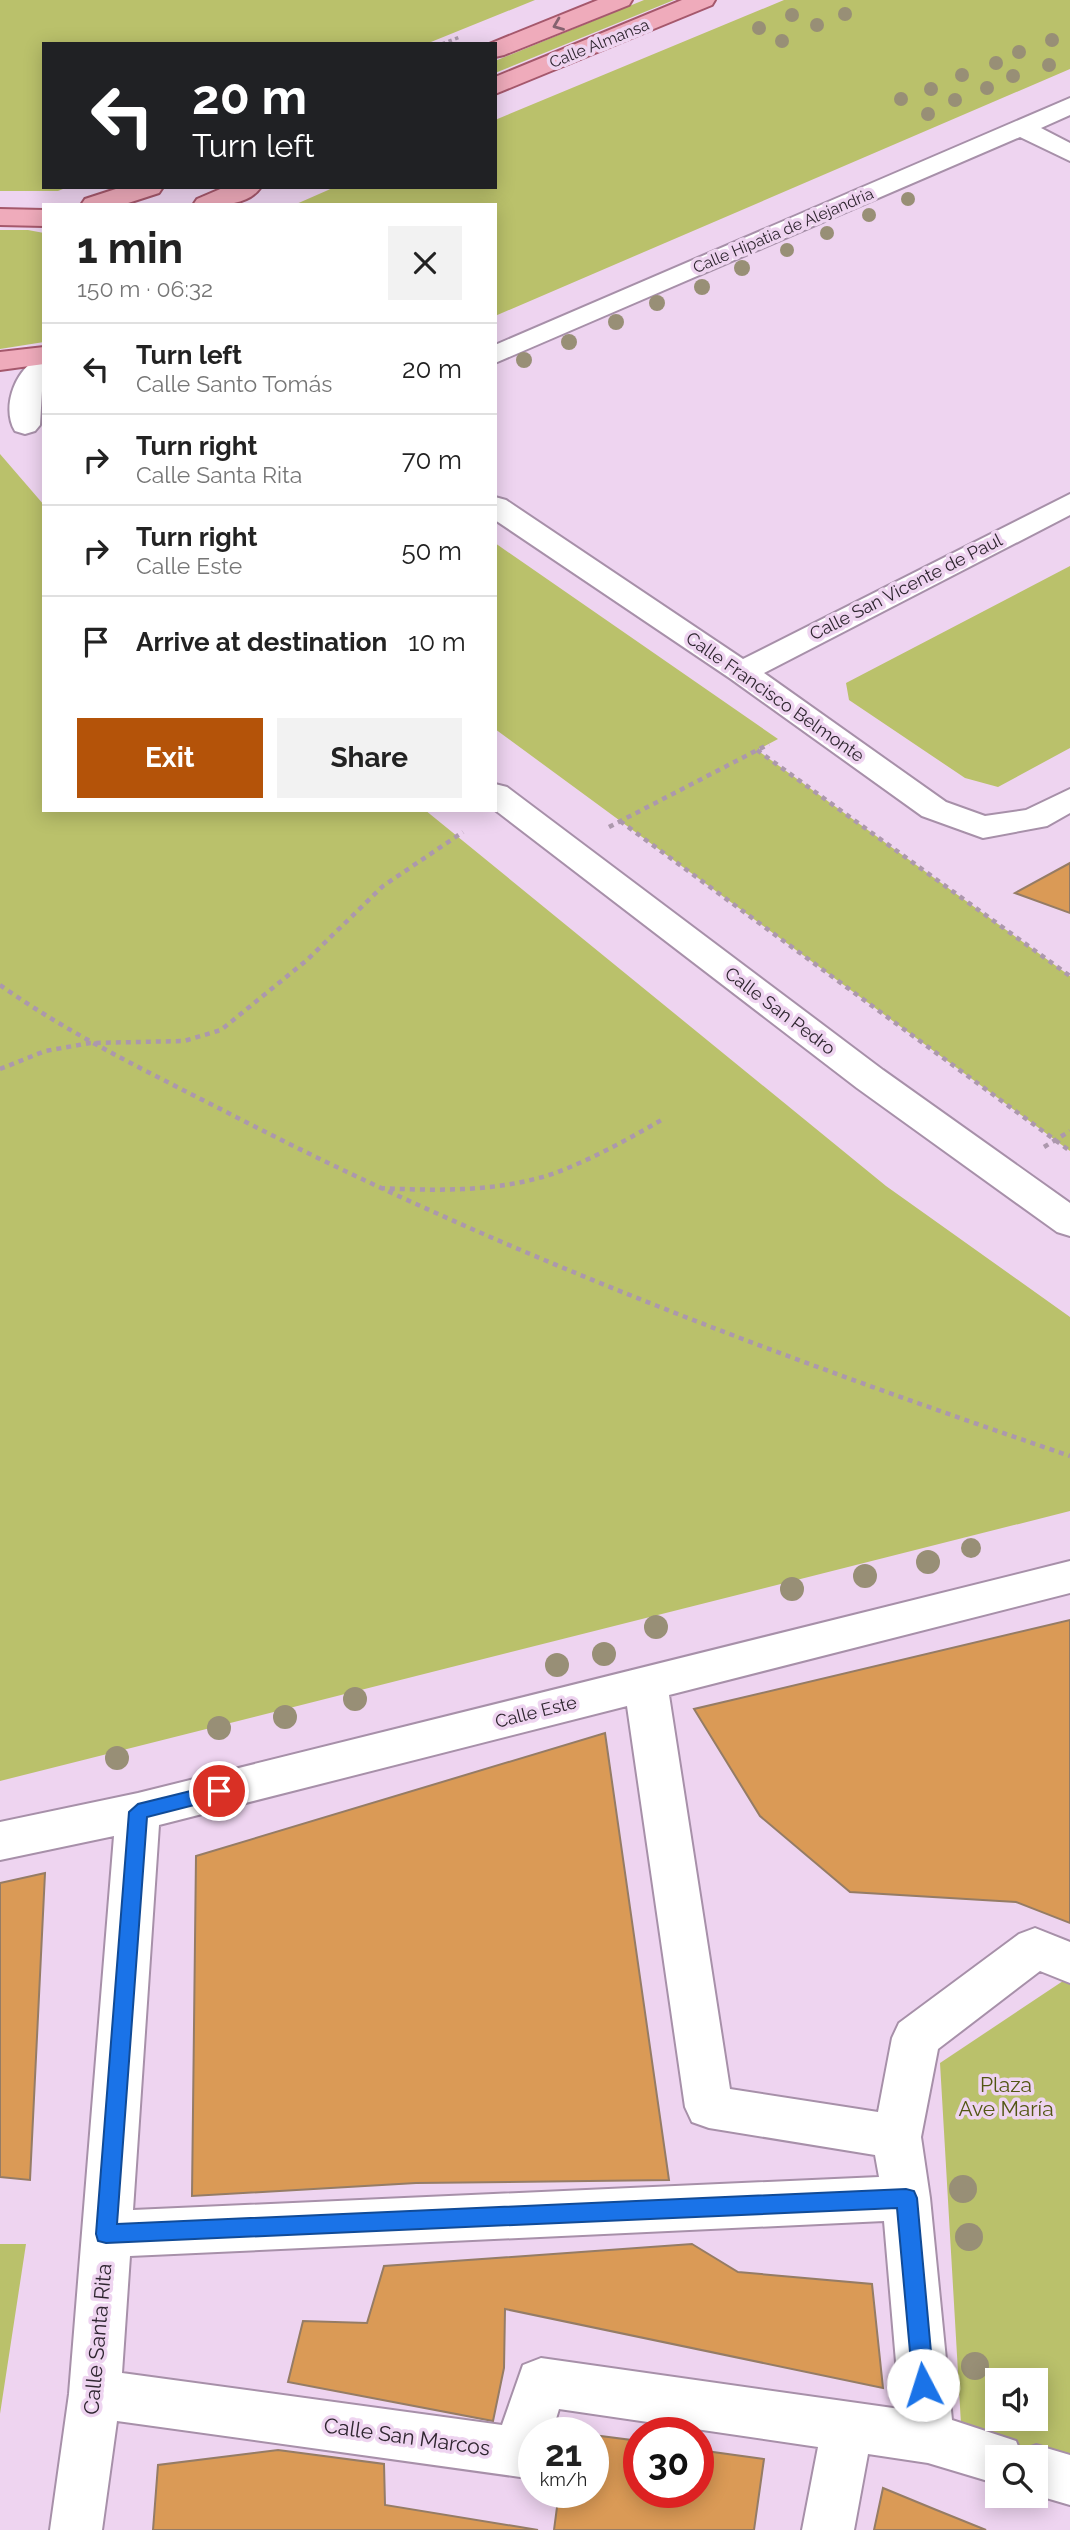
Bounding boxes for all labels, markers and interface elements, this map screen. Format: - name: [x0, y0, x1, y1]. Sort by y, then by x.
- street label: Calle Almansa: [547, 15, 652, 72]
- one-way arrow: [552, 17, 564, 31]
- text: 20 m: [192, 68, 307, 125]
- icon: left: [77, 70, 168, 161]
- text: Turn left: [192, 127, 314, 164]
- street label: Calle Hipatia de Alejandria: [690, 184, 876, 277]
- text: 1 min: [77, 224, 183, 273]
- button: close: [388, 226, 462, 300]
- text: 150 m · 06:32: [77, 275, 213, 302]
- text: Turn left: [136, 340, 242, 370]
- icon: left: [77, 350, 115, 388]
- text: 20 m: [402, 354, 462, 384]
- text: Calle Santo Tomás: [136, 370, 332, 397]
- text: Turn right: [136, 431, 257, 461]
- icon: right: [77, 441, 115, 479]
- text: 70 m: [402, 445, 462, 475]
- text: Calle Santa Rita: [136, 461, 302, 488]
- text: Turn right: [136, 522, 257, 552]
- street label: Calle San Vicente de Paul: [806, 529, 1006, 644]
- icon: right: [77, 532, 115, 570]
- text: 50 m: [401, 536, 462, 566]
- text: Calle Este: [136, 552, 242, 579]
- icon: arrive: [77, 623, 115, 661]
- text: Arrive at destination: [136, 627, 387, 657]
- text: 10 m: [408, 627, 466, 657]
- street label: Calle Francisco Belmonte: [682, 627, 869, 766]
- button: Exit: [77, 718, 263, 798]
- button: Share: [277, 718, 462, 798]
- street label: Calle San Pedro: [721, 962, 840, 1059]
- street label: Calle Este: [493, 1691, 579, 1732]
- pin: [189, 1761, 249, 1821]
- icon: arrive: [200, 1772, 238, 1810]
- park label: Plaza Ave María: [958, 2072, 1054, 2121]
- street label: Calle Santa Rita: [78, 2262, 117, 2416]
- position arrow: [886, 2348, 960, 2422]
- map controls: [985, 2368, 1048, 2508]
- button: sound: [985, 2368, 1048, 2431]
- street label: Calle San Marcos: [322, 2412, 492, 2461]
- speed limit sign: 30: [623, 2417, 714, 2508]
- text: 21: [545, 2433, 582, 2474]
- button: search: [985, 2445, 1048, 2508]
- text: km/h: [540, 2469, 587, 2490]

